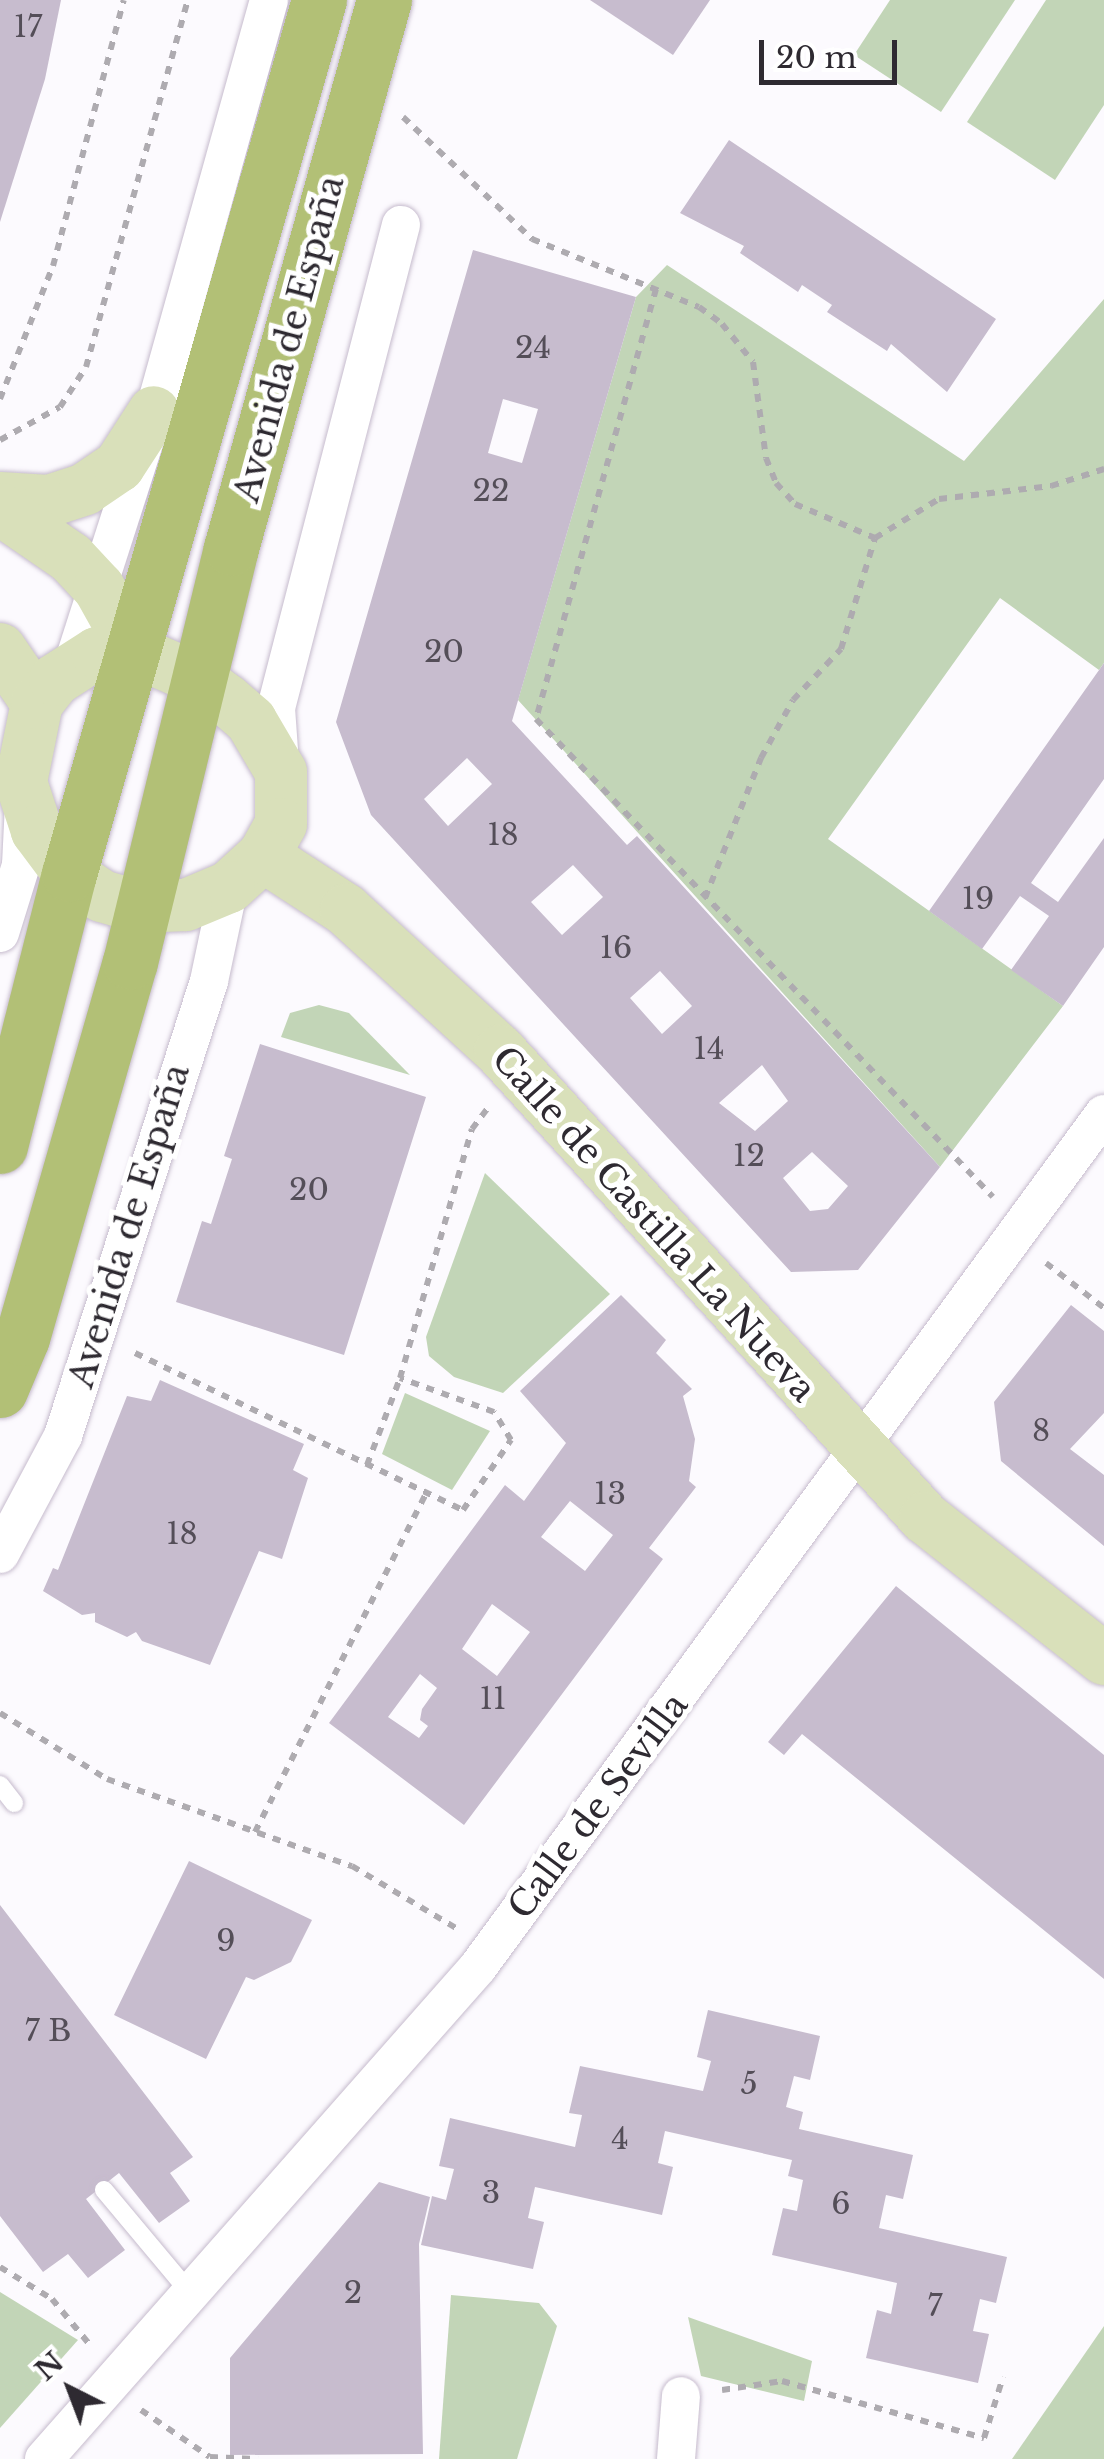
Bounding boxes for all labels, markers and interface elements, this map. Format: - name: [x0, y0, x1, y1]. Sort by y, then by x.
- house number: 17: [14, 9, 42, 45]
- scale bar: [764, 20, 902, 82]
- text: 20 m: [776, 39, 857, 76]
- street label: Avenida de España: [225, 171, 353, 507]
- house number: 24: [515, 330, 551, 366]
- house number: 22: [473, 473, 509, 509]
- house number: 20: [424, 634, 464, 670]
- house number: 18: [487, 817, 519, 853]
- house number: 19: [962, 881, 994, 917]
- house number: 16: [600, 930, 632, 966]
- house number: 14: [694, 1031, 724, 1067]
- street label: Calle de Castilla La Nueva: [483, 1038, 825, 1410]
- street label: Avenida de España: [60, 1059, 198, 1393]
- house number: 12: [733, 1138, 765, 1174]
- house number: 20: [289, 1172, 329, 1208]
- house number: 8: [1032, 1413, 1050, 1449]
- house number: 13: [594, 1476, 626, 1512]
- house number: 18: [166, 1516, 198, 1552]
- house number: 11: [480, 1681, 506, 1717]
- street label: Calle de Sevilla: [499, 1685, 697, 1927]
- house number: 9: [216, 1923, 236, 1959]
- house number: 7 B: [25, 2013, 71, 2049]
- house number: 5: [740, 2066, 758, 2102]
- house number: 4: [611, 2121, 629, 2157]
- house number: 3: [482, 2175, 500, 2211]
- house number: 6: [831, 2186, 851, 2222]
- house number: 2: [344, 2275, 362, 2311]
- house number: 7: [927, 2288, 943, 2324]
- north arrow: [20, 2339, 120, 2439]
- text: N: [28, 2345, 71, 2388]

